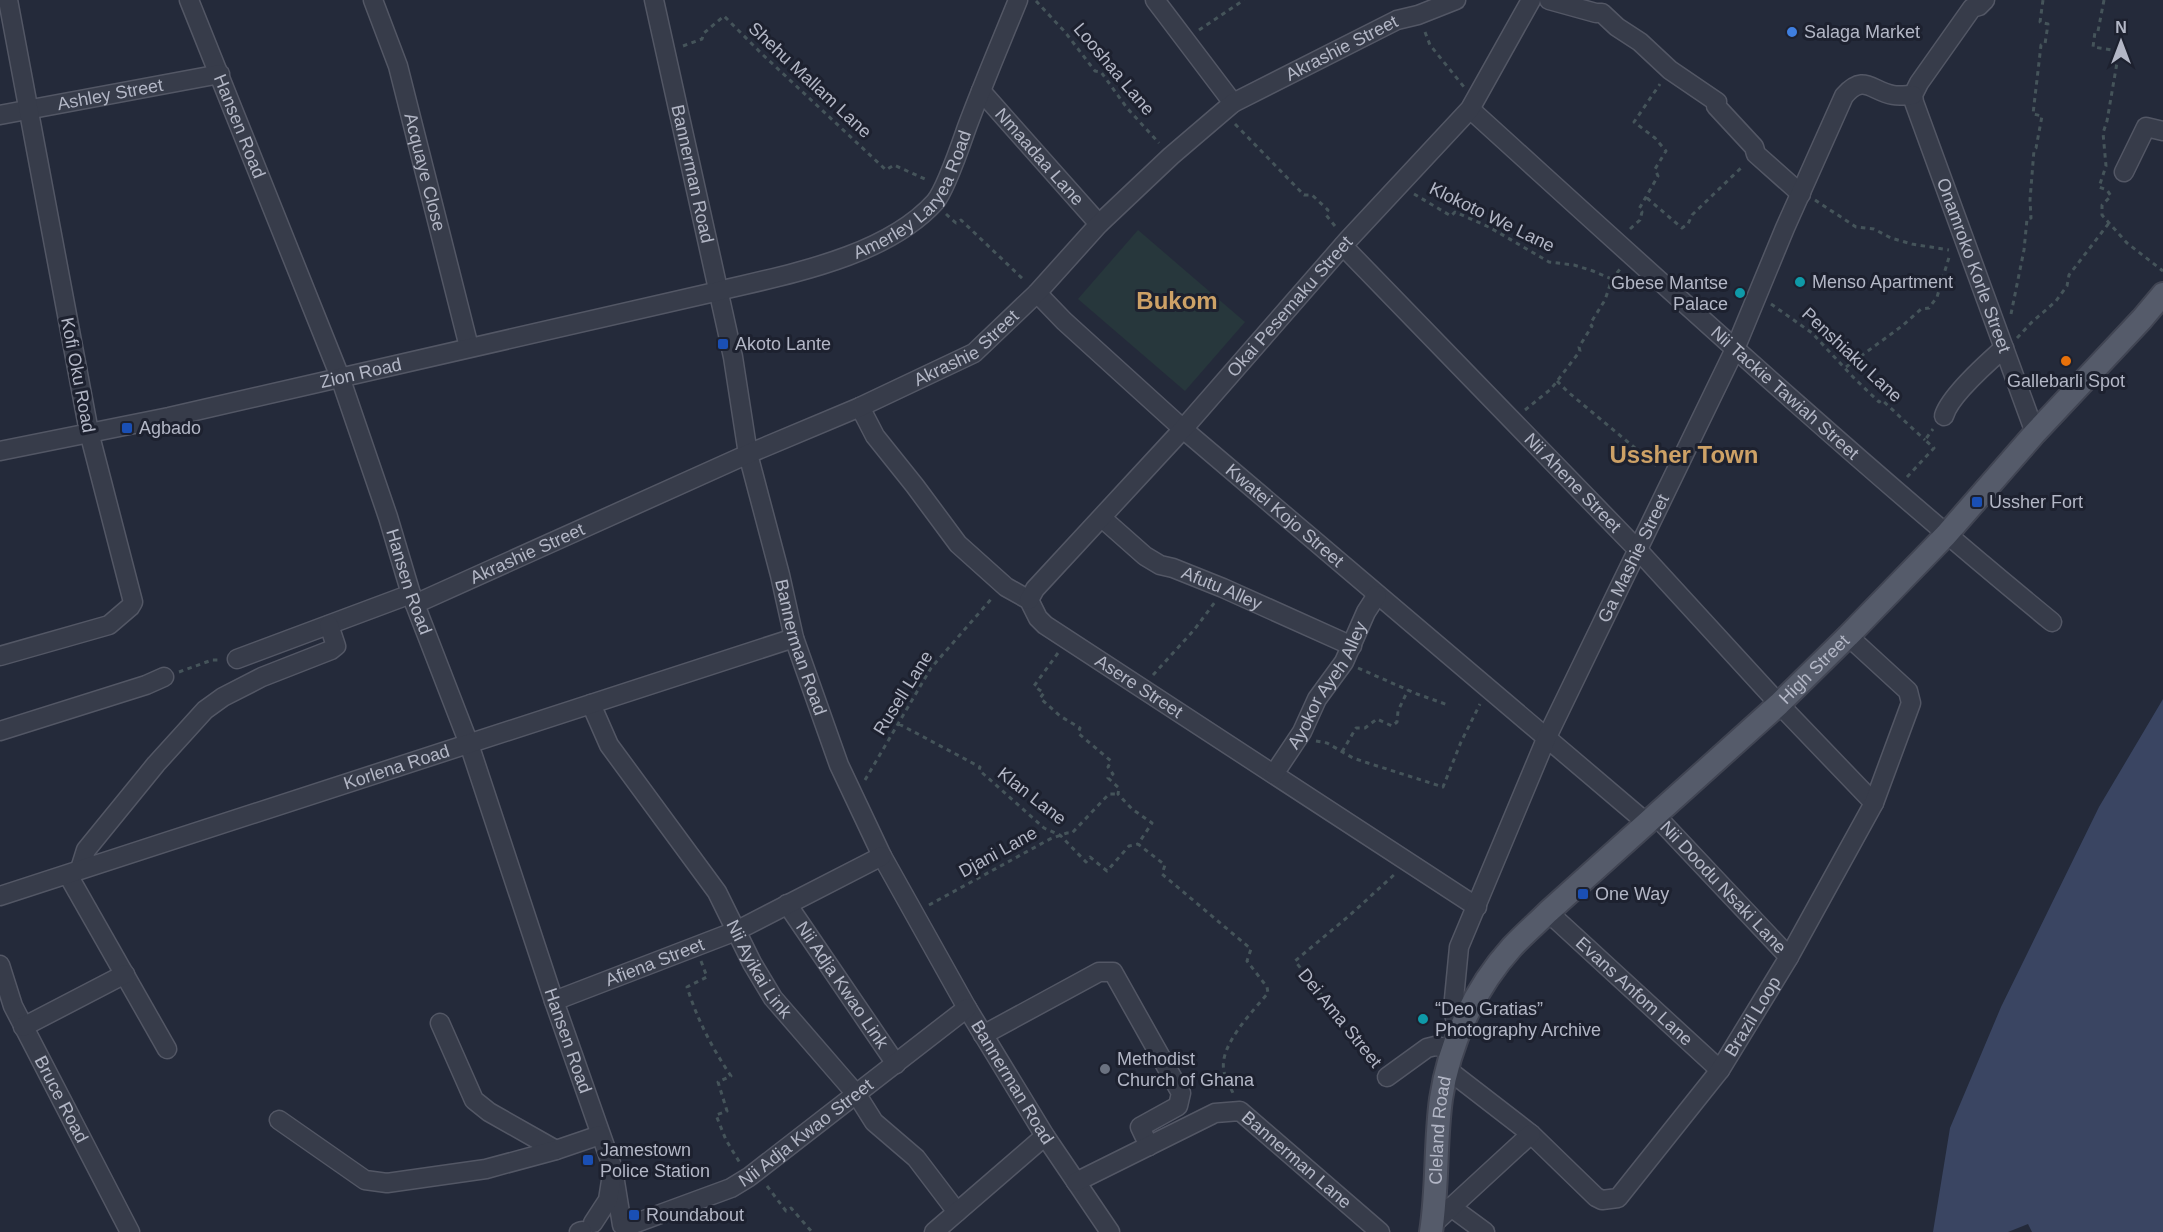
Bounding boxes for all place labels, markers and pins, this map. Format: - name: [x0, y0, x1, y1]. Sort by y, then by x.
- place label: Salaga Market: [1804, 22, 1920, 42]
- marker: Salaga Market: [1785, 25, 1799, 39]
- place label: Menso Apartment: [1812, 272, 1953, 292]
- place label: Gbese Mantse Palace: [1611, 273, 1728, 314]
- marker: Menso Apartment: [1793, 275, 1807, 289]
- marker: Gbese Mantse Palace: [1733, 286, 1747, 300]
- place label: Akoto Lante: [735, 334, 831, 354]
- marker: Akoto Lante: [716, 337, 730, 351]
- marker: Gallebarli Spot: [2059, 354, 2073, 368]
- place label: Gallebarli Spot: [2007, 371, 2125, 391]
- place label: Agbado: [139, 418, 201, 438]
- marker: Agbado: [120, 421, 134, 435]
- place label: Ussher Fort: [1989, 492, 2083, 512]
- marker: Ussher Fort: [1970, 495, 1984, 509]
- place label: One Way: [1595, 884, 1669, 904]
- marker: One Way: [1576, 887, 1590, 901]
- place label: “Deo Gratias” Photography Archive: [1435, 999, 1601, 1040]
- marker: “Deo Gratias” Photography Archive: [1416, 1012, 1430, 1026]
- place label: Methodist Church of Ghana: [1117, 1049, 1255, 1090]
- marker: Methodist Church of Ghana: [1098, 1062, 1112, 1076]
- place label: Jamestown Police Station: [600, 1140, 710, 1181]
- marker: Jamestown Police Station: [581, 1153, 595, 1167]
- place label: Roundabout: [646, 1205, 744, 1225]
- marker: Roundabout: [627, 1208, 641, 1222]

